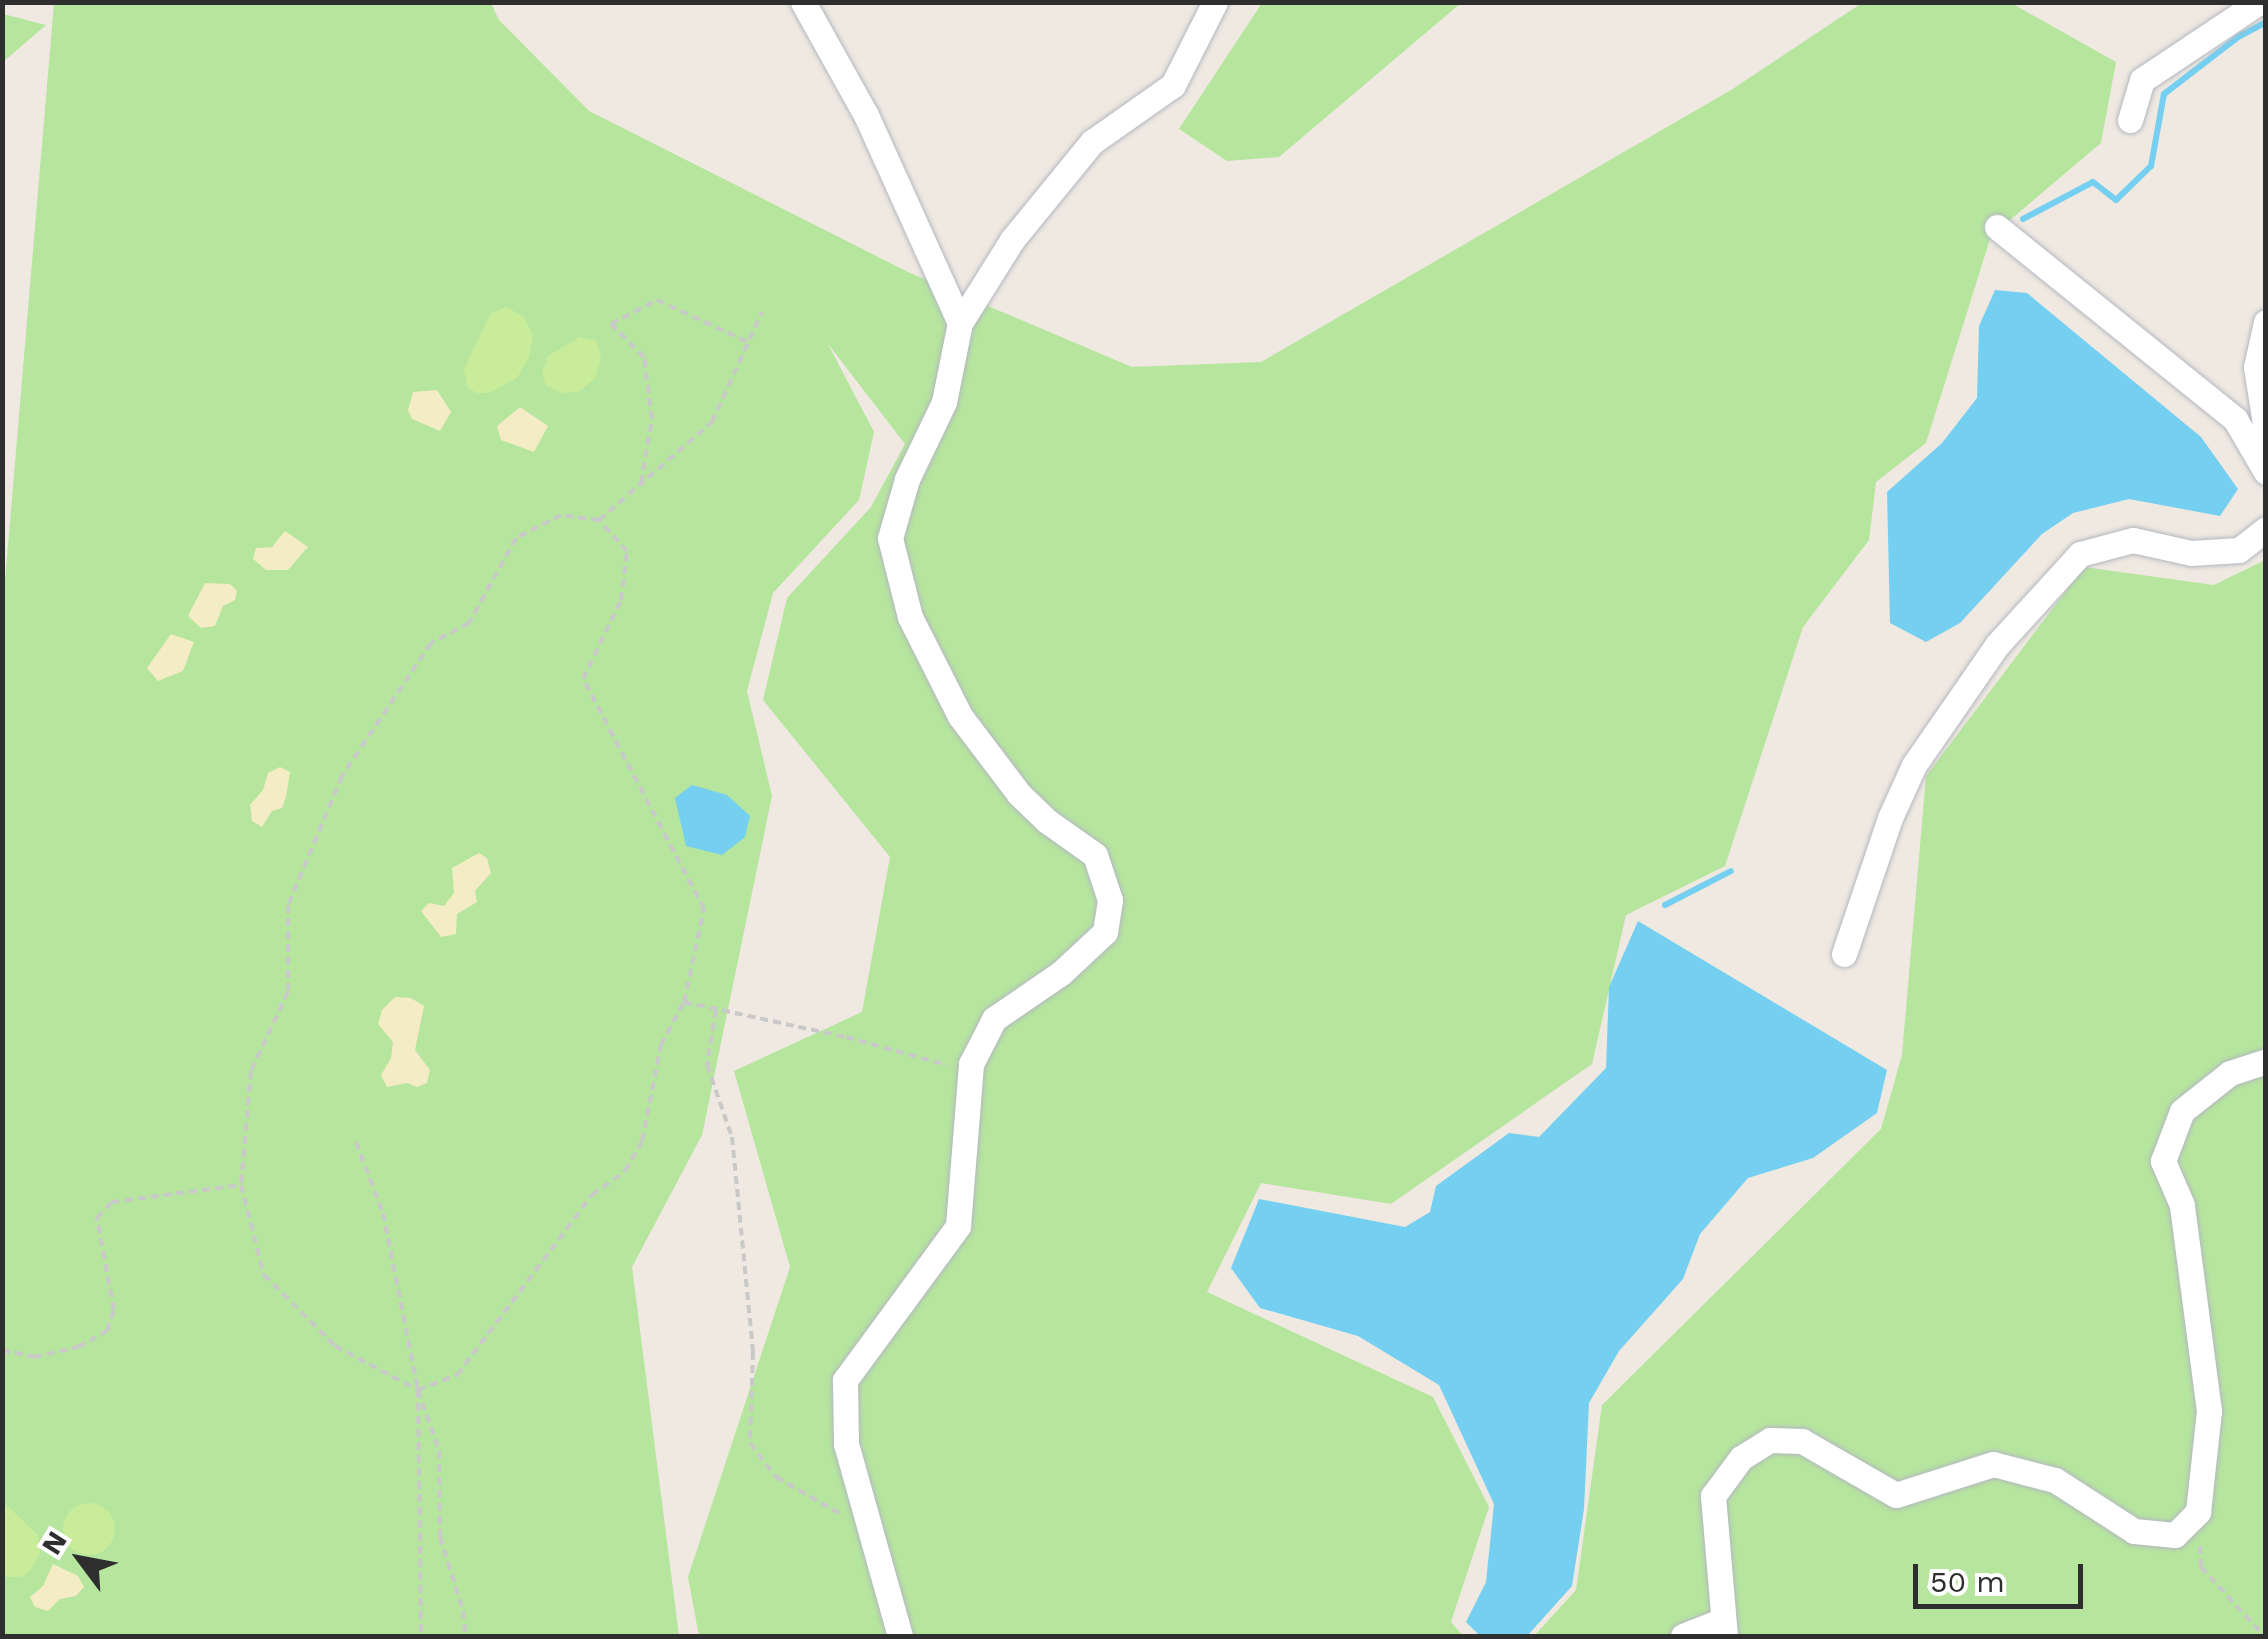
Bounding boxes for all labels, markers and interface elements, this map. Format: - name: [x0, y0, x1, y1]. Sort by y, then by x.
- north arrow: [30, 1509, 130, 1609]
- text: N: [35, 1525, 74, 1560]
- scale bar: [1918, 1544, 2088, 1606]
- text: 50 m: [1930, 1564, 2005, 1599]

